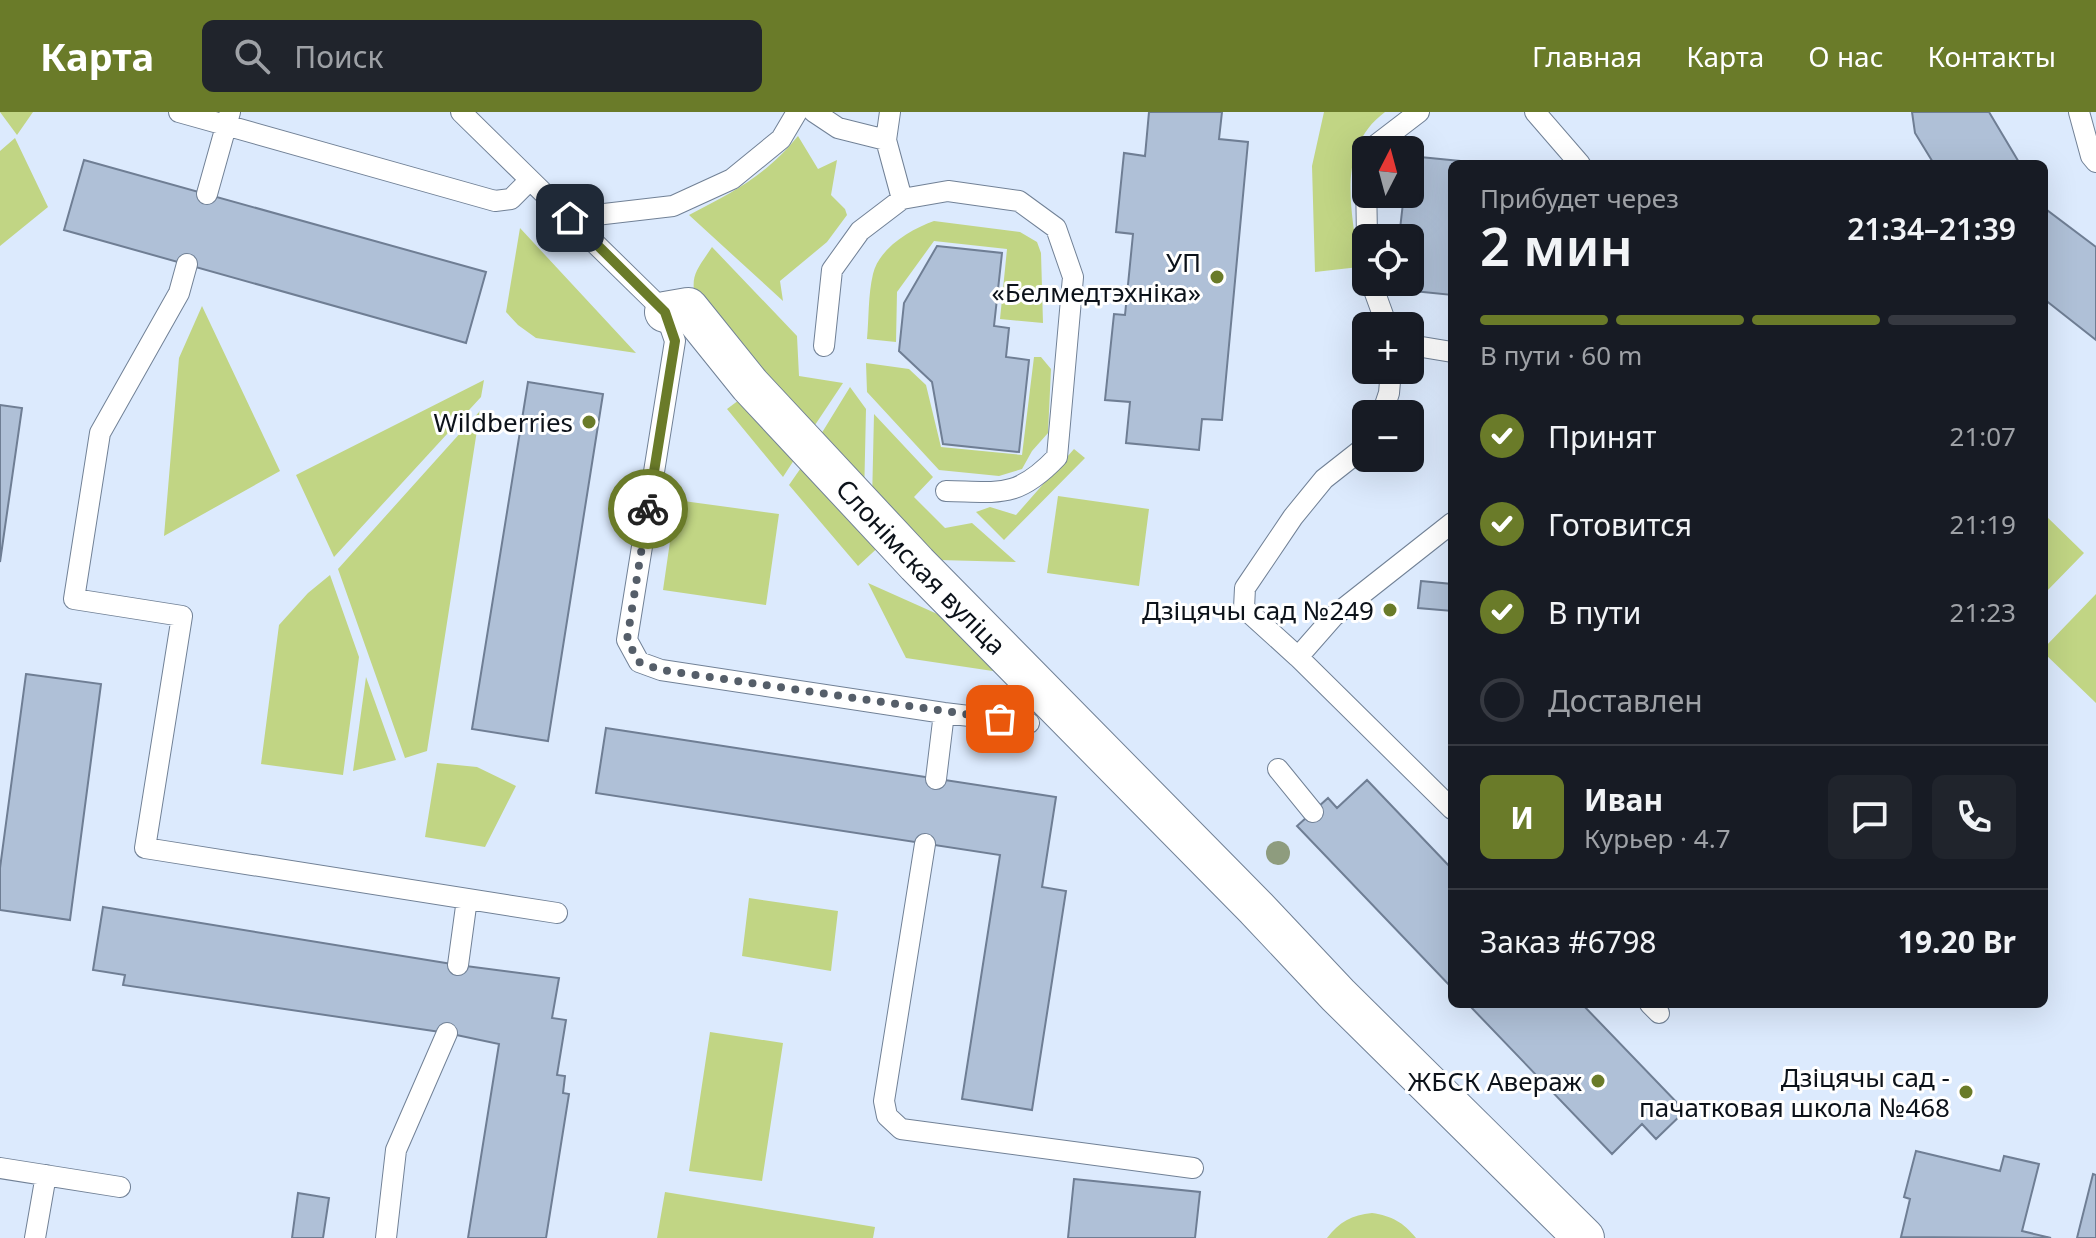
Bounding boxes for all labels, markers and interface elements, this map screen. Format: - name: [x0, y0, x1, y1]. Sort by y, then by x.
- search box: [202, 20, 762, 92]
- text: Карта: [40, 30, 154, 82]
- icon: search: [230, 34, 274, 78]
- text: Поиск: [294, 36, 383, 77]
- text: Главная: [1532, 37, 1642, 75]
- text: Карта: [1686, 37, 1764, 75]
- text: О нас: [1808, 37, 1884, 75]
- text: Контакты: [1928, 37, 2056, 75]
- north arrow: [1352, 136, 1424, 208]
- map controls: [1352, 136, 1424, 472]
- text: Прибудет через: [1480, 180, 1679, 216]
- pin: [536, 184, 604, 252]
- icon: home: [548, 196, 592, 240]
- text: 21:34–21:39: [1847, 208, 2016, 249]
- text: 2 мин: [1480, 210, 1633, 281]
- button: locate: [1352, 224, 1424, 296]
- place label: УП «Белмедтэхніка»: [991, 244, 1201, 310]
- marker: УП «Белмедтэхніка»: [1208, 268, 1226, 286]
- button: +: [1352, 312, 1424, 384]
- text: В пути · 60 m: [1480, 337, 1642, 373]
- button: −: [1352, 400, 1424, 472]
- place label: Wildberries: [433, 404, 573, 440]
- marker: Wildberries: [580, 413, 598, 431]
- icon: check: [1480, 414, 1524, 458]
- text: Принят: [1548, 416, 1657, 457]
- text: 21:07: [1950, 418, 2016, 454]
- courier: [608, 469, 688, 549]
- street label: Слонімская вуліца: [828, 471, 1014, 662]
- icon: bike: [626, 487, 670, 531]
- icon: check: [1480, 502, 1524, 546]
- text: Готовится: [1548, 504, 1692, 545]
- text: 21:19: [1950, 506, 2016, 542]
- icon: check: [1480, 590, 1524, 634]
- place label: Дзіцячы сад №249: [1142, 592, 1374, 628]
- text: В пути: [1548, 592, 1641, 633]
- text: 21:23: [1950, 594, 2016, 630]
- marker: Дзіцячы сад №249: [1381, 601, 1399, 619]
- text: Доставлен: [1548, 680, 1703, 721]
- pin: [966, 685, 1034, 753]
- icon: bag: [978, 697, 1022, 741]
- button: chat: [1828, 775, 1912, 859]
- button: phone: [1932, 775, 2016, 859]
- text: Иван: [1584, 779, 1663, 820]
- text: И: [1510, 797, 1534, 838]
- text: Курьер · 4.7: [1584, 820, 1731, 856]
- text: Заказ #6798: [1480, 921, 1656, 962]
- text: 19.20 Br: [1898, 921, 2016, 962]
- place label: Дзіцячы сад - пачатковая школа №468: [1639, 1059, 1950, 1125]
- place label: ЖБСК Авераж: [1408, 1063, 1582, 1099]
- marker: ЖБСК Авераж: [1589, 1072, 1607, 1090]
- marker: Дзіцячы сад - пачатковая школа №468: [1957, 1083, 1975, 1101]

